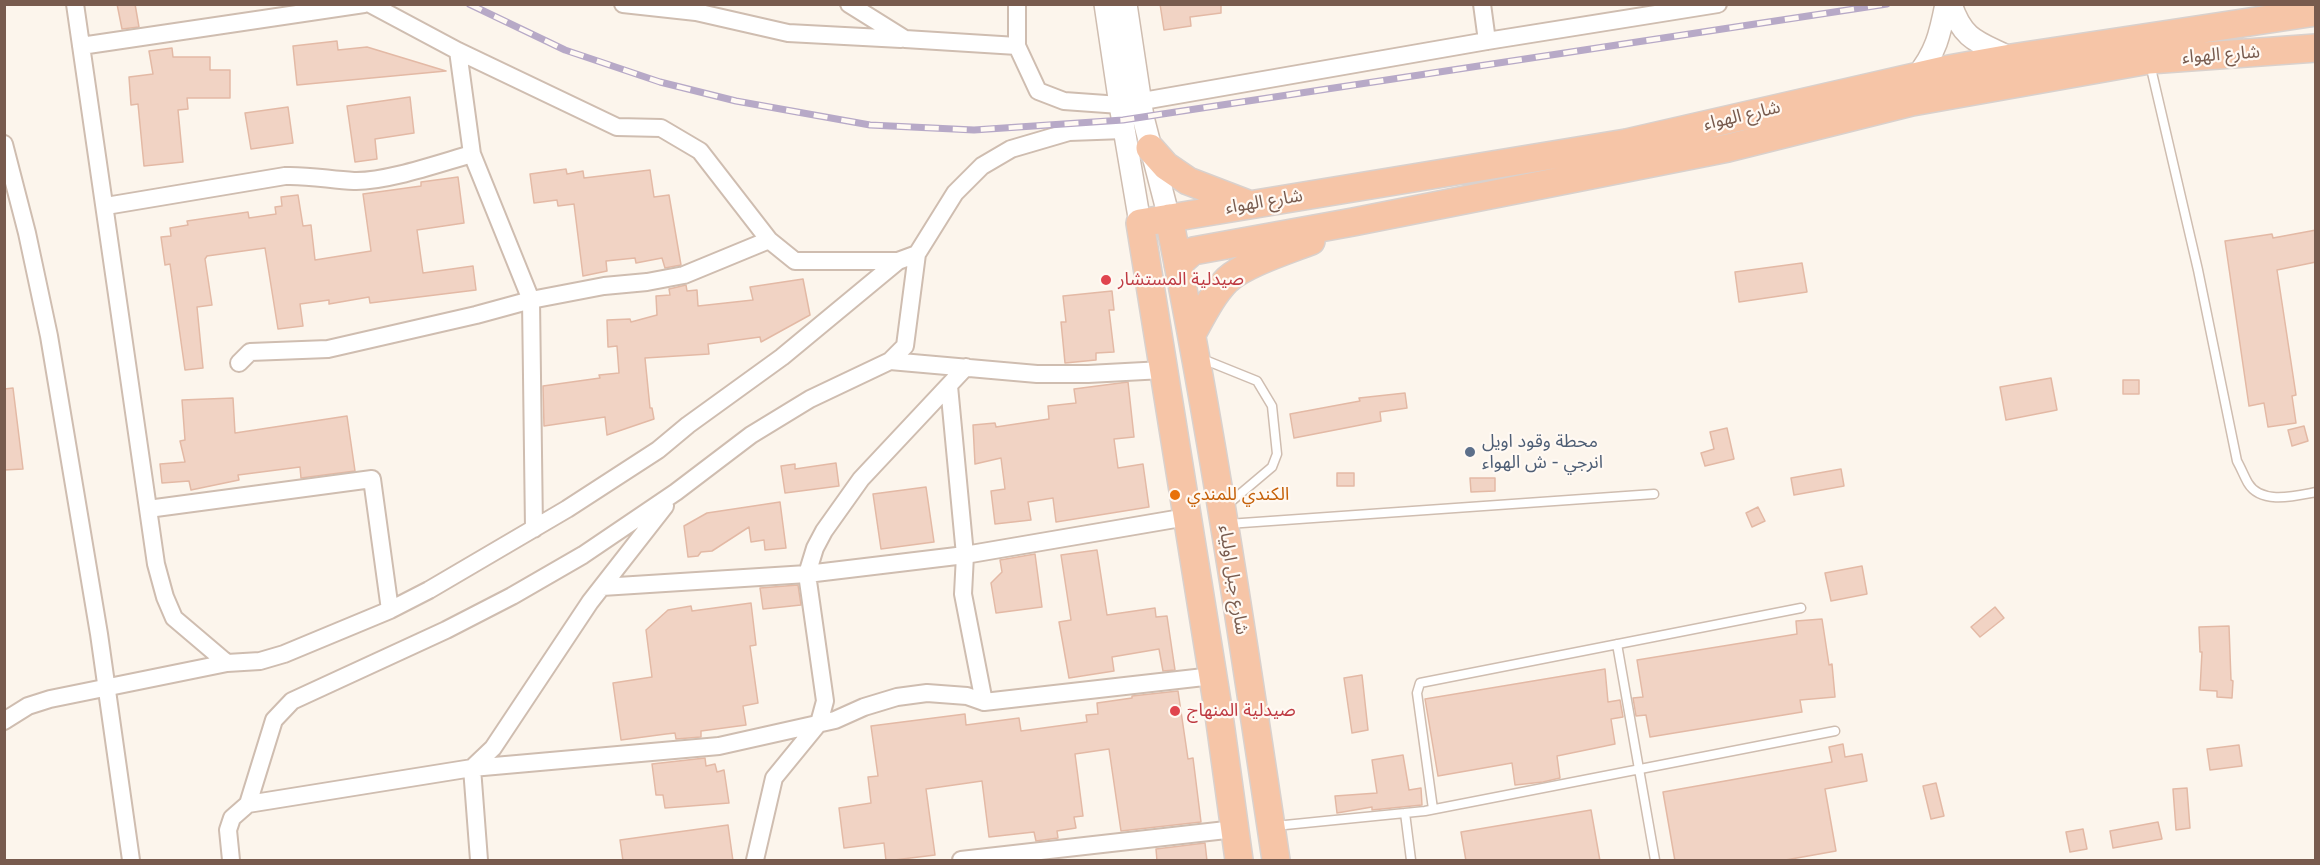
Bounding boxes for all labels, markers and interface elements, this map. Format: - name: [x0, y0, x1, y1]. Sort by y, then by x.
- street label: شارع الهواء: [2181, 42, 2261, 68]
- street label: شارع الهواء: [1702, 97, 1782, 135]
- street label: شارع الهواء: [1224, 185, 1304, 219]
- place label: صيدلية المستشار: [1118, 269, 1244, 291]
- marker: صيدلية المستشار: [1099, 273, 1113, 287]
- place label: محطة وقود اويل انرجي - ش الهواء: [1482, 431, 1603, 474]
- marker: محطة وقود اويل انرجي - ش الهواء: [1463, 445, 1477, 459]
- place label: الكندي للمندي: [1187, 484, 1289, 506]
- marker: الكندي للمندي: [1168, 488, 1182, 502]
- street label: شارع جبل اولياء: [1214, 524, 1252, 636]
- place label: صيدلية المنهاج: [1187, 700, 1296, 722]
- marker: صيدلية المنهاج: [1168, 704, 1182, 718]

